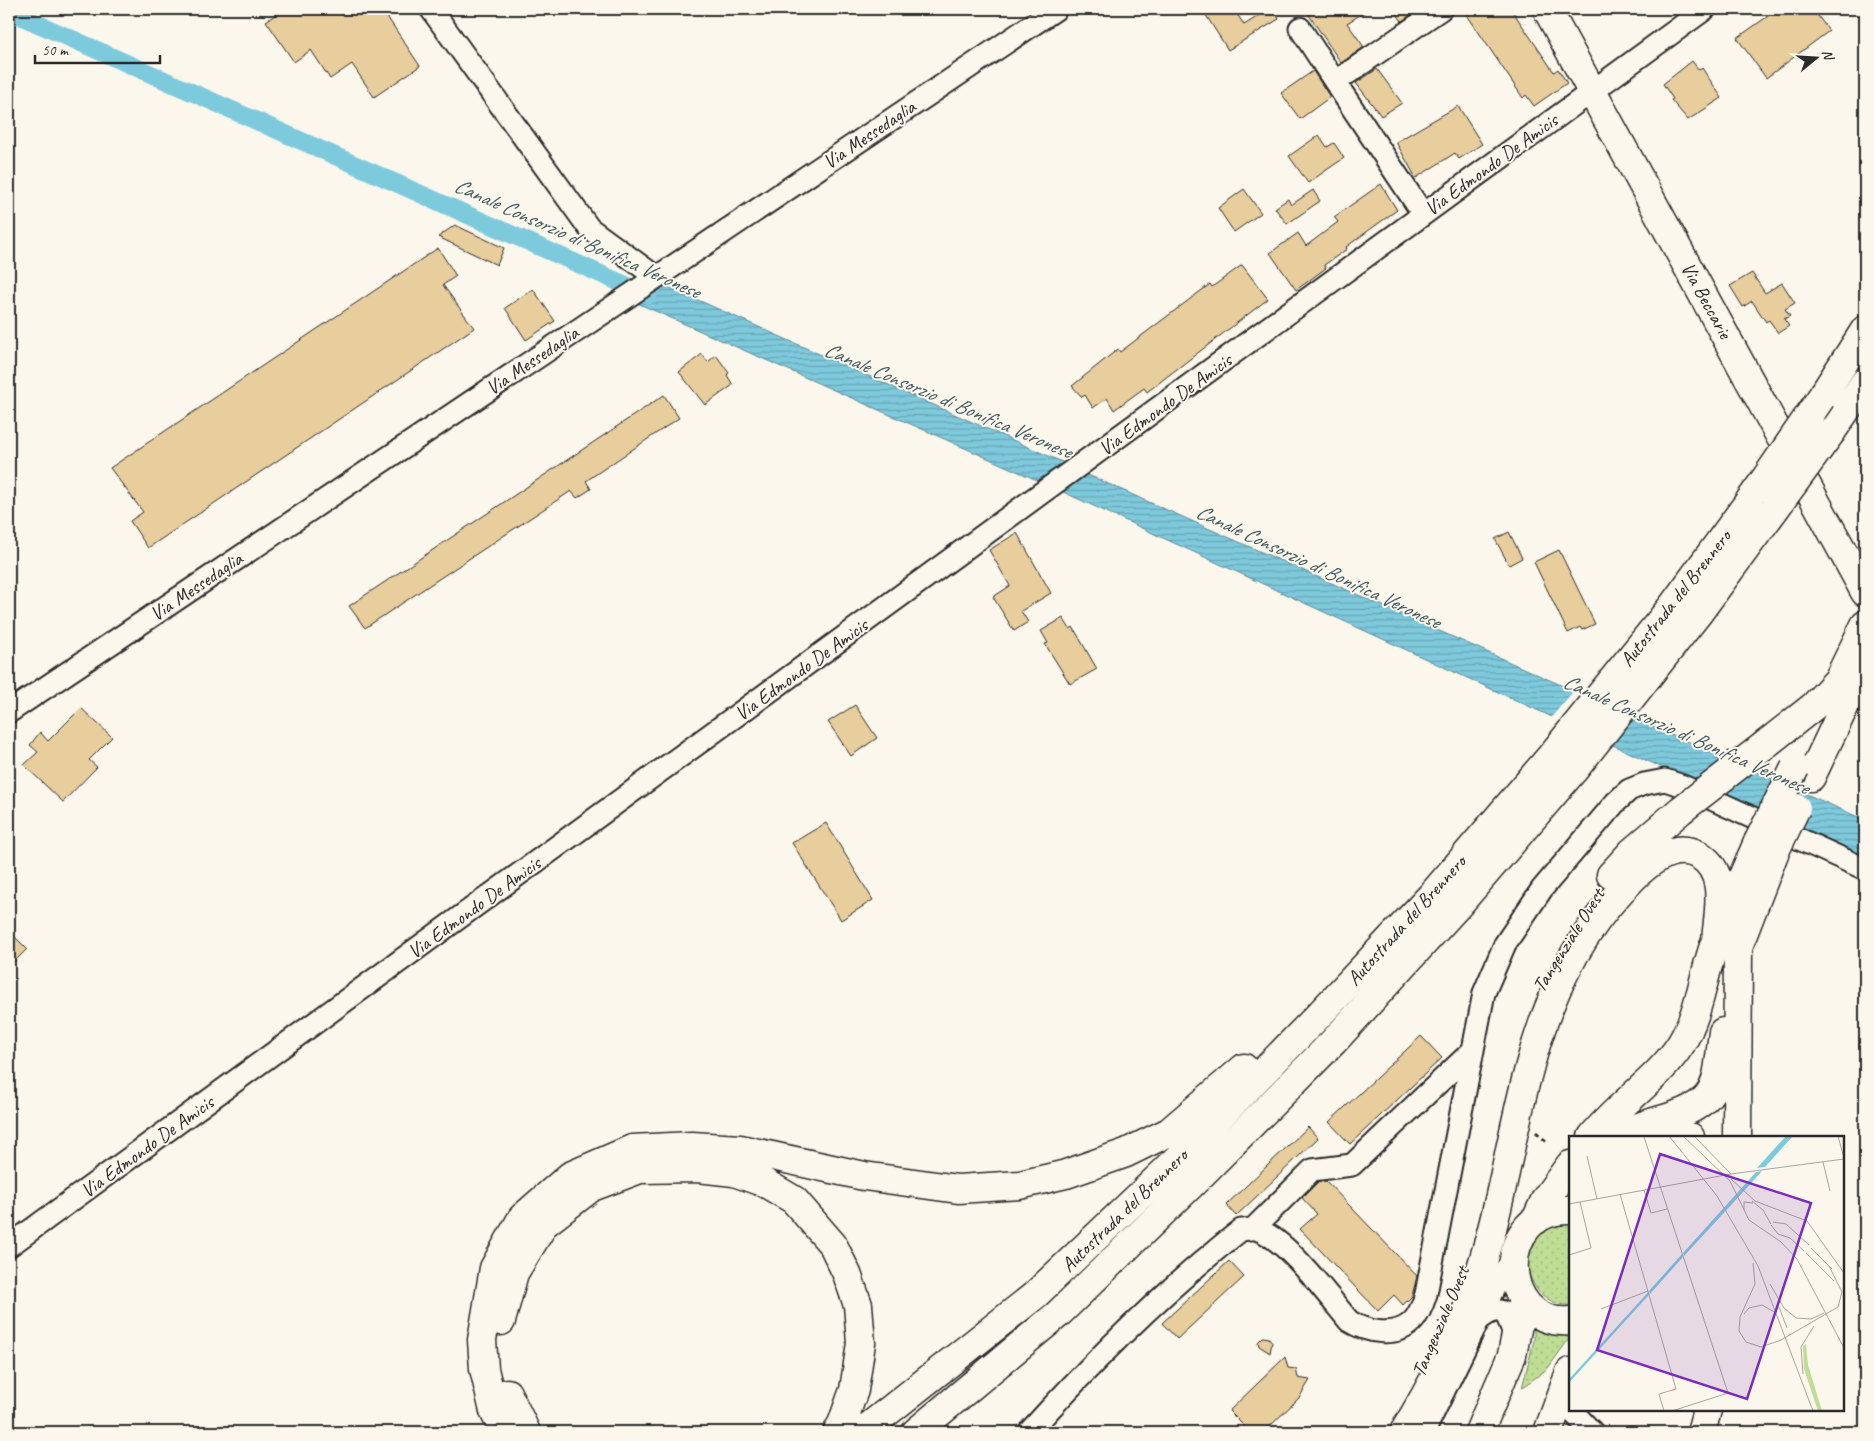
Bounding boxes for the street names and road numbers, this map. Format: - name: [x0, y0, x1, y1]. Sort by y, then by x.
- street label: Via Messedaglia: [818, 94, 921, 174]
- street label: Via Edmondo De Amicis: [1420, 106, 1564, 221]
- street label: Via Beccarie: [1675, 258, 1738, 344]
- street label: Via Messedaglia: [481, 320, 584, 400]
- street label: Via Edmondo De Amicis: [1094, 346, 1238, 461]
- street label: Autostrada del Brennero: [1614, 523, 1738, 672]
- street label: Via Messedaglia: [145, 546, 248, 626]
- street label: Via Edmondo De Amicis: [730, 611, 874, 726]
- street label: Via Edmondo De Amicis: [403, 849, 547, 964]
- street label: Autostrada del Brennero: [1341, 849, 1473, 991]
- street label: Tangenziale Ovest: [1527, 882, 1611, 997]
- street label: Via Edmondo De Amicis: [76, 1088, 220, 1203]
- street label: Autostrada del Brennero: [1056, 1142, 1194, 1277]
- street label: Tangenziale Ovest: [1406, 1260, 1476, 1380]

